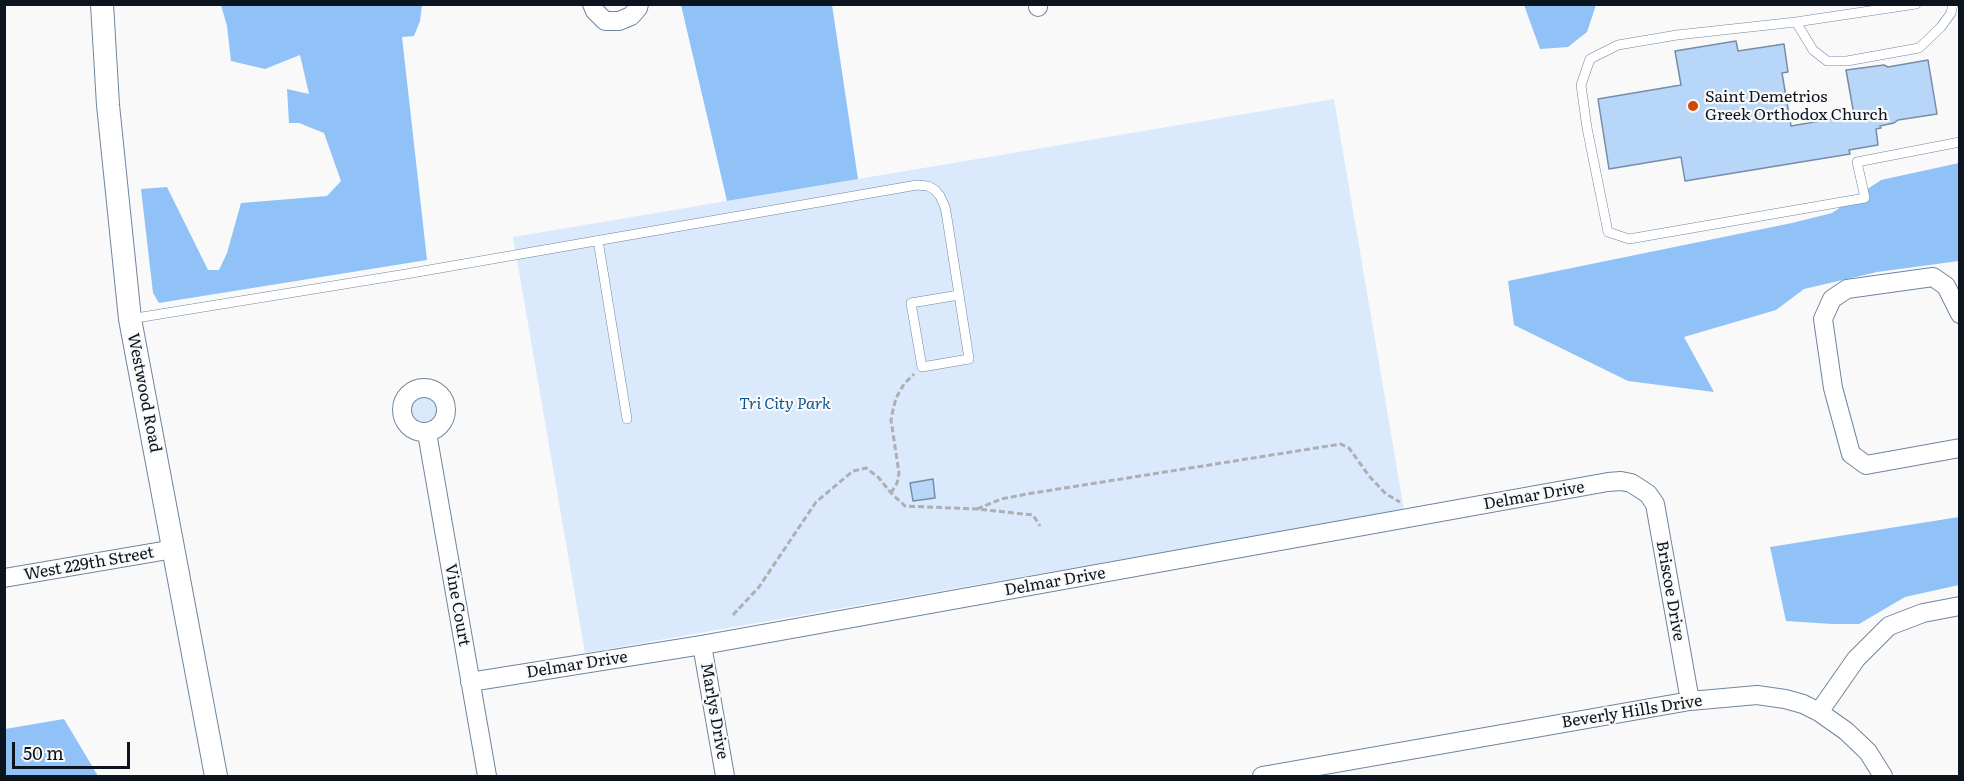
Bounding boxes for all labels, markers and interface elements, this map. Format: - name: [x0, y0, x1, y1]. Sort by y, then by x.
- place label: Saint Demetrios Greek Orthodox Church: [1705, 87, 1888, 125]
- marker: Saint Demetrios Greek Orthodox Church: [1686, 99, 1700, 113]
- street label: Westwood Road: [123, 332, 165, 454]
- park label: Tri City Park: [739, 394, 831, 414]
- street label: Delmar Drive: [1482, 478, 1586, 514]
- street label: Briscoe Drive: [1652, 539, 1688, 643]
- street label: West 229th Street: [23, 543, 155, 585]
- street label: Vine Court: [440, 562, 474, 648]
- street label: Delmar Drive: [1003, 564, 1107, 600]
- street label: Delmar Drive: [525, 648, 629, 682]
- street label: Marlys Drive: [696, 661, 732, 761]
- street label: Beverly Hills Drive: [1560, 691, 1704, 733]
- scale bar: [15, 730, 134, 768]
- text: 50 m: [23, 739, 64, 766]

